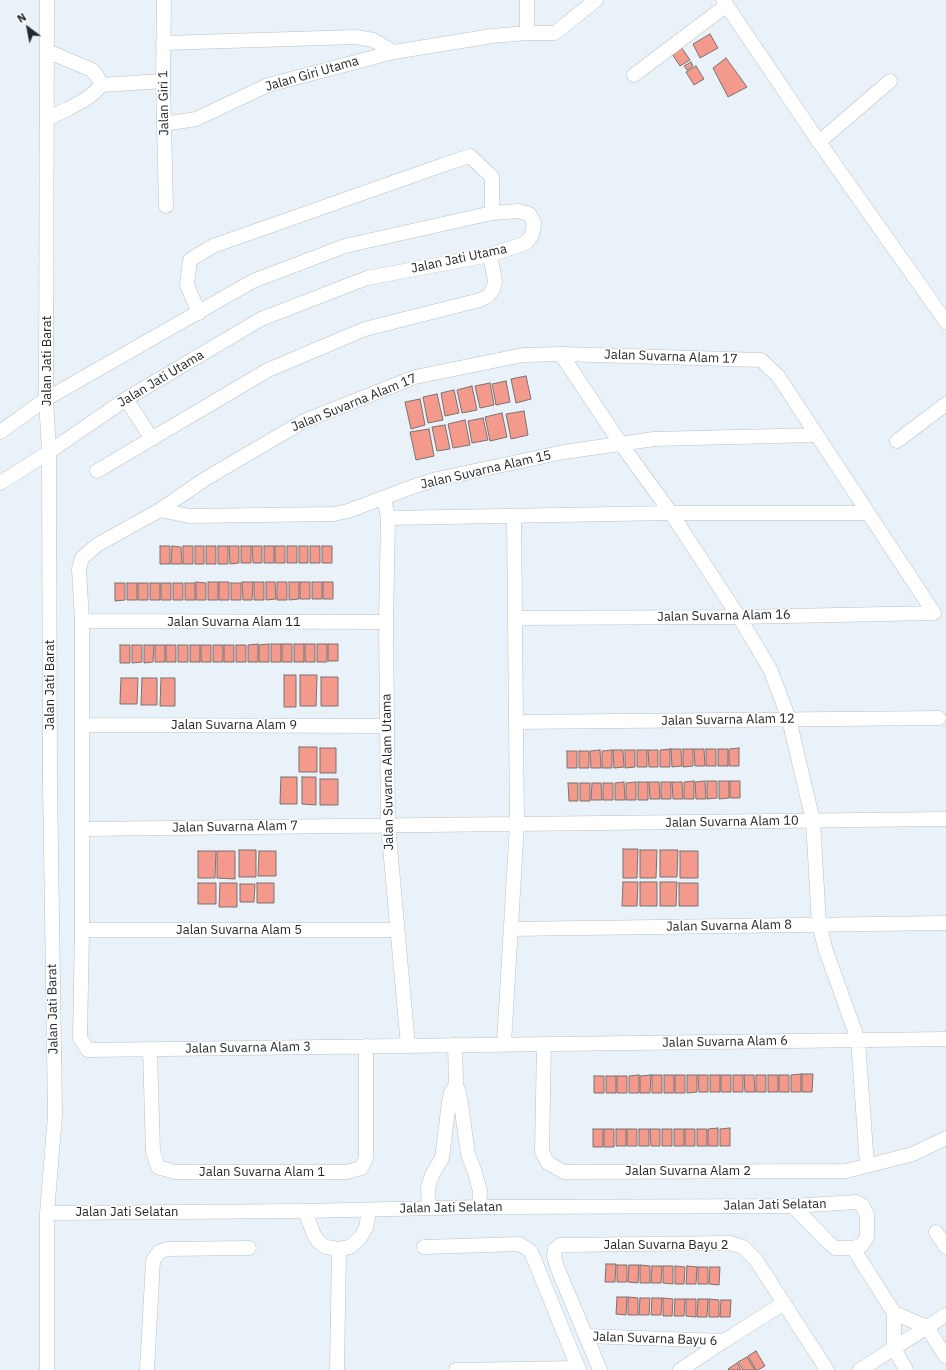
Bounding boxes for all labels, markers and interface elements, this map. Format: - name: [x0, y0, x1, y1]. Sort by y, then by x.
- north arrow: [8, 8, 48, 48]
- text: N: [15, 10, 29, 26]
- street label: Jalan Giri Utama: [263, 53, 361, 95]
- street label: Jalan Giri 1: [156, 70, 172, 136]
- street label: Jalan Jati Utama: [410, 241, 508, 277]
- street label: Jalan Jati Barat: [39, 316, 55, 406]
- street label: Jalan Jati Utama: [115, 347, 207, 411]
- street label: Jalan Suvarna Alam 17: [604, 347, 738, 367]
- street label: Jalan Suvarna Alam 17: [289, 371, 419, 435]
- street label: Jalan Suvarna Alam 15: [419, 447, 553, 493]
- street label: Jalan Suvarna Alam 16: [657, 607, 791, 625]
- street label: Jalan Suvarna Alam 11: [167, 614, 301, 630]
- street label: Jalan Jati Barat: [42, 640, 58, 730]
- street label: Jalan Suvarna Alam Utama: [379, 694, 397, 850]
- street label: Jalan Suvarna Alam 12: [661, 711, 795, 729]
- street label: Jalan Suvarna Alam 9: [171, 717, 297, 733]
- street label: Jalan Suvarna Alam 10: [665, 813, 799, 831]
- street label: Jalan Suvarna Alam 7: [172, 818, 298, 836]
- street label: Jalan Suvarna Alam 8: [666, 917, 792, 935]
- street label: Jalan Suvarna Alam 5: [176, 922, 302, 938]
- street label: Jalan Jati Barat: [44, 964, 62, 1054]
- street label: Jalan Suvarna Alam 6: [662, 1033, 788, 1051]
- street label: Jalan Suvarna Alam 3: [185, 1039, 311, 1057]
- street label: Jalan Suvarna Alam 2: [625, 1163, 751, 1179]
- street label: Jalan Suvarna Alam 1: [199, 1164, 325, 1180]
- street label: Jalan Jati Selatan: [723, 1196, 827, 1214]
- street label: Jalan Jati Selatan: [399, 1199, 503, 1217]
- street label: Jalan Jati Selatan: [75, 1204, 179, 1220]
- street label: Jalan Suvarna Bayu 2: [604, 1237, 728, 1253]
- street label: Jalan Suvarna Bayu 6: [592, 1329, 718, 1349]

